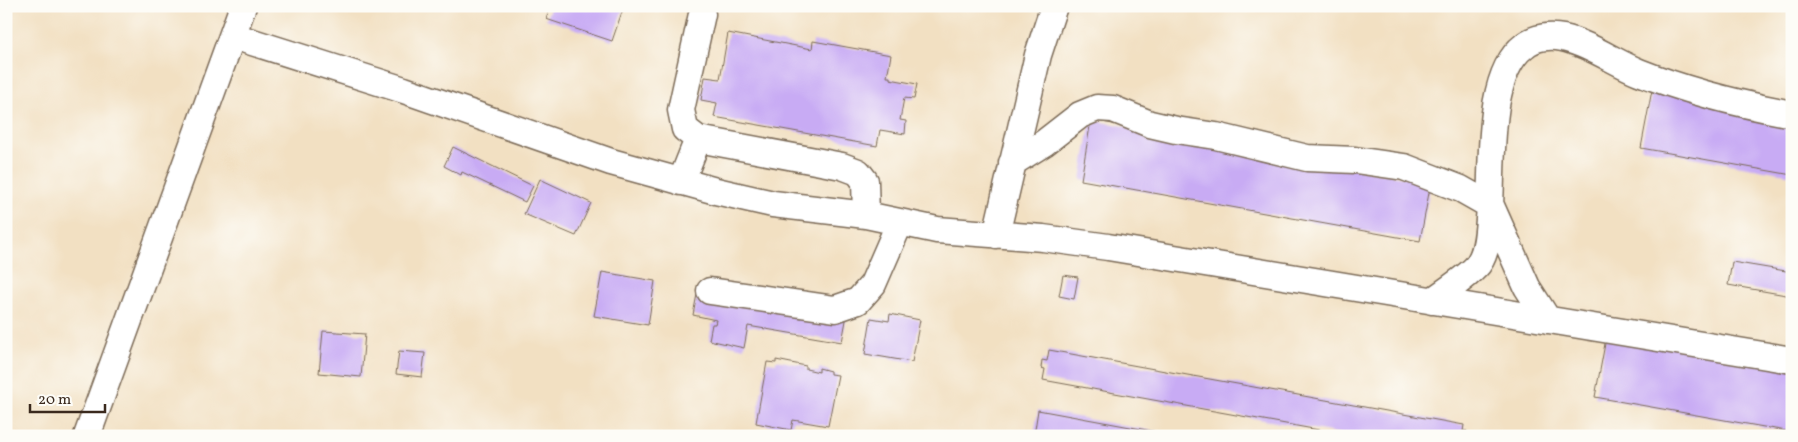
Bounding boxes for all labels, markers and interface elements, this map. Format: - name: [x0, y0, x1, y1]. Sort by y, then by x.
- scale bar: [30, 382, 105, 414]
- text: 20 m: [38, 390, 71, 411]

